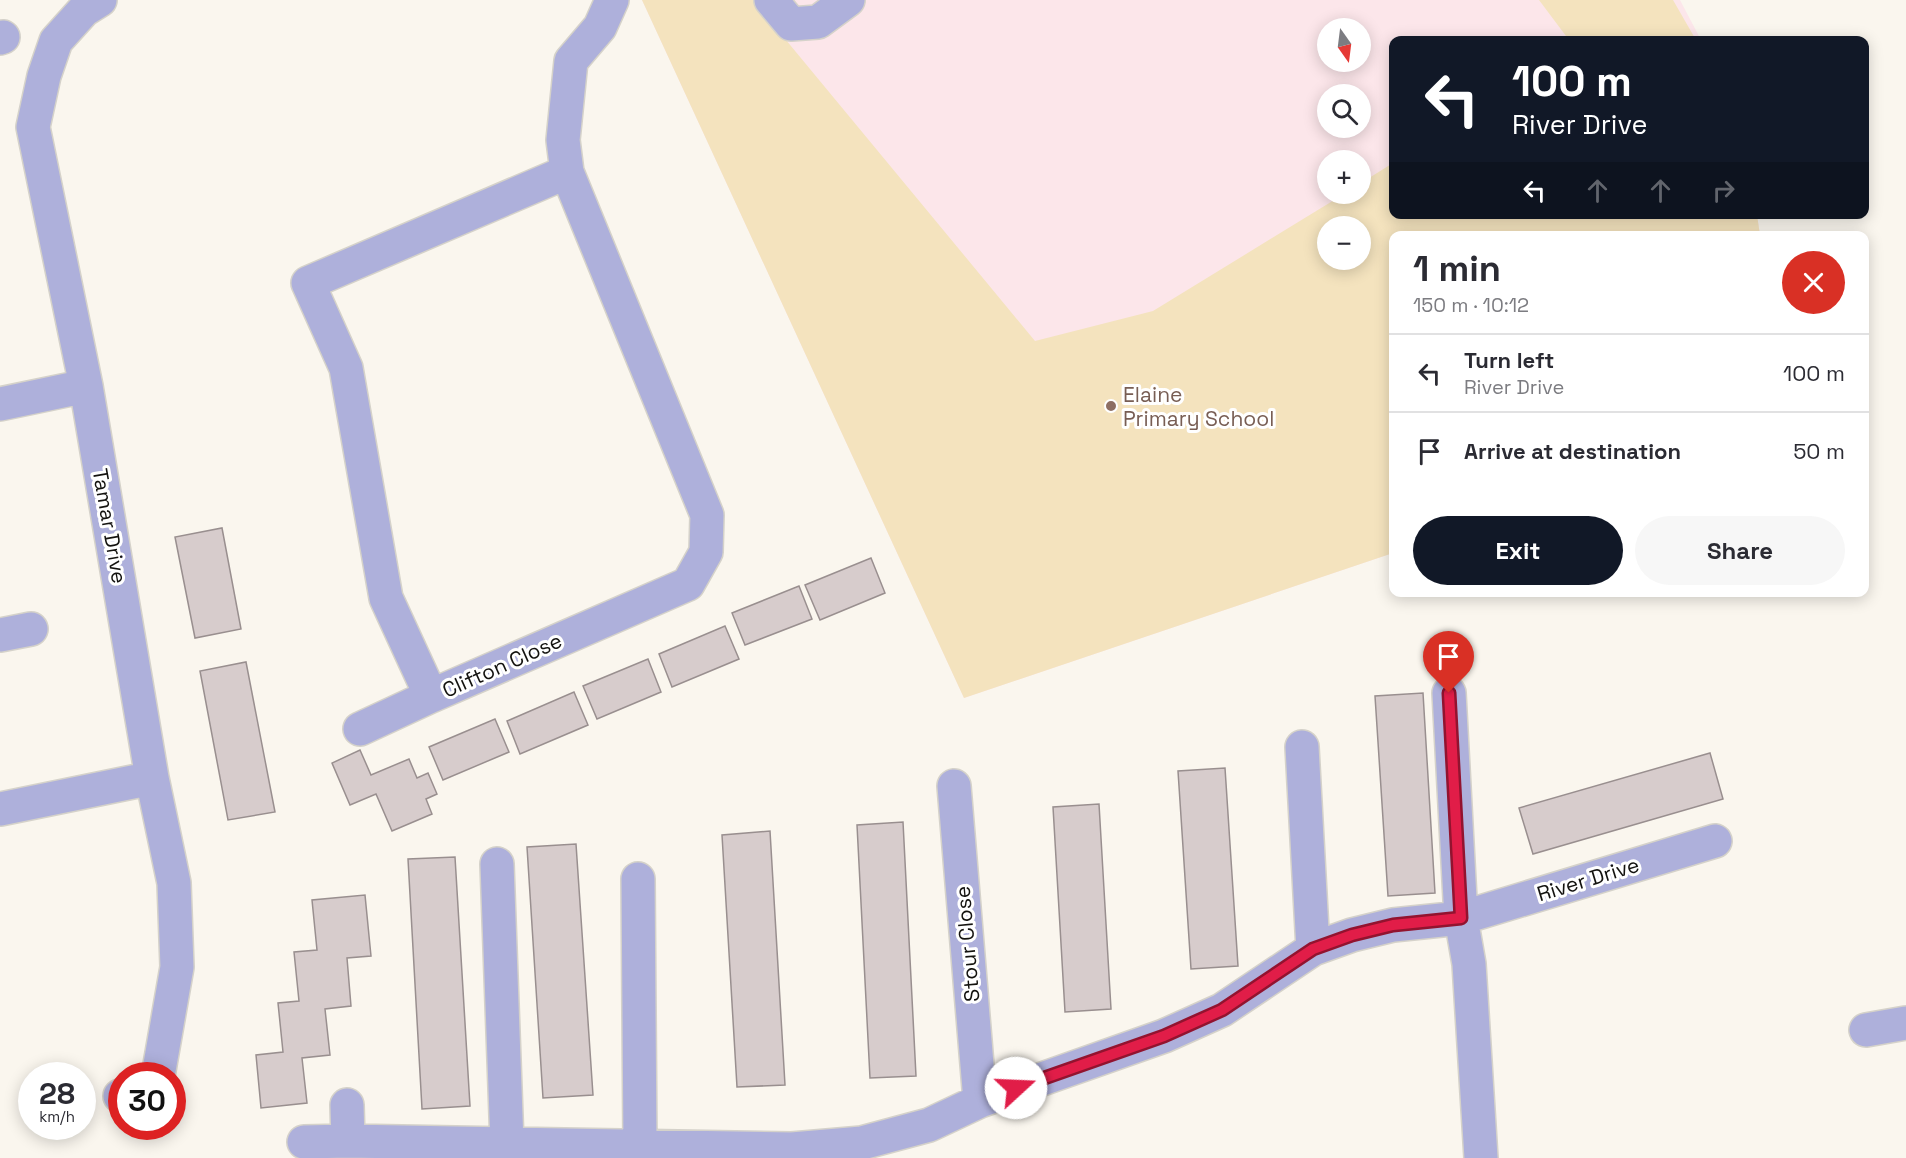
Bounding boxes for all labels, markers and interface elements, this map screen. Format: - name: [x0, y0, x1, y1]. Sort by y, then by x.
- north arrow: [1317, 18, 1371, 72]
- map controls: [1317, 18, 1371, 270]
- text: 100 m: [1512, 55, 1632, 108]
- icon: left: [1413, 60, 1491, 138]
- button: search: [1317, 84, 1371, 138]
- text: River Drive: [1512, 107, 1647, 142]
- button: +: [1317, 150, 1371, 204]
- icon: left: [1518, 174, 1551, 207]
- icon: ahead: [1581, 174, 1614, 207]
- icon: ahead: [1644, 174, 1677, 207]
- icon: right: [1707, 174, 1740, 207]
- button: −: [1317, 216, 1371, 270]
- text: 1 min: [1413, 246, 1501, 292]
- button: close: [1782, 251, 1845, 314]
- text: 150 m · 10:12: [1413, 292, 1529, 318]
- text: Turn left: [1464, 346, 1554, 374]
- icon: left: [1413, 357, 1446, 390]
- text: 100 m: [1783, 359, 1845, 387]
- text: River Drive: [1464, 374, 1564, 400]
- place label: Elaine Primary School: [1123, 381, 1274, 432]
- marker: Elaine Primary School: [1104, 399, 1118, 413]
- icon: arrive: [1413, 435, 1446, 468]
- text: Arrive at destination: [1464, 437, 1681, 465]
- text: 50 m: [1793, 437, 1845, 465]
- street label: Tamar Drive: [87, 466, 133, 586]
- button: Exit: [1413, 516, 1623, 585]
- button: Share: [1635, 516, 1845, 585]
- street label: Clifton Close: [438, 627, 566, 703]
- pin: [1423, 631, 1474, 693]
- icon: arrive: [1432, 640, 1465, 673]
- street label: River Drive: [1534, 851, 1642, 907]
- street label: Stour Close: [948, 885, 986, 1003]
- position arrow: [984, 1056, 1048, 1120]
- speed limit sign: 30: [108, 1062, 186, 1140]
- text: 28: [39, 1074, 75, 1113]
- text: km/h: [39, 1107, 75, 1126]

